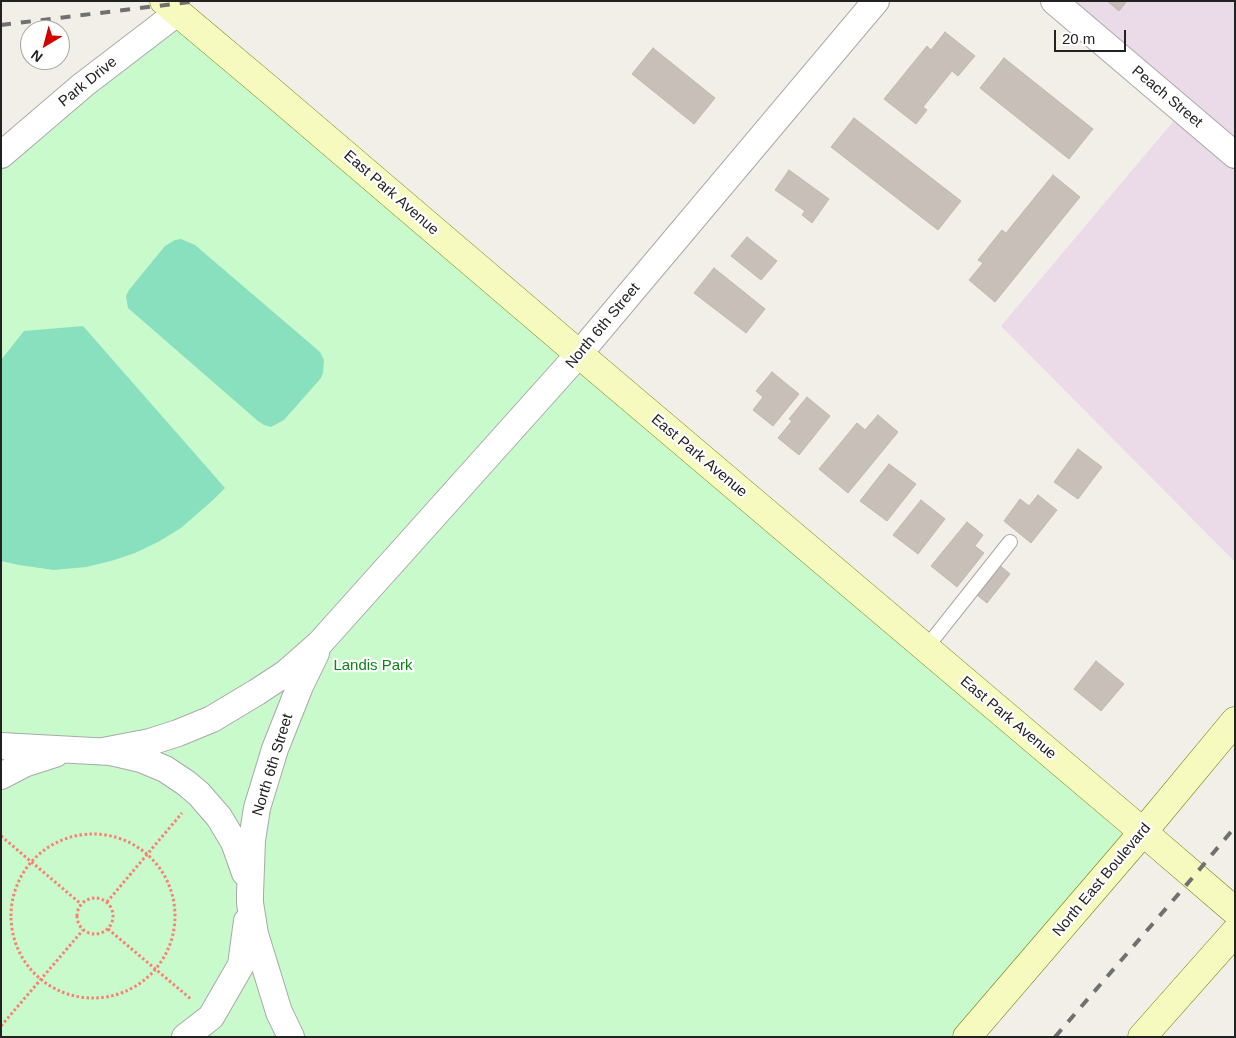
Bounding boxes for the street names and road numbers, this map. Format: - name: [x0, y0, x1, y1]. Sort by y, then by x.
- street label: Park Drive: [55, 53, 121, 111]
- street label: Peach Street: [1128, 62, 1206, 132]
- street label: East Park Avenue: [340, 147, 442, 239]
- street label: North 6th Street: [562, 280, 644, 372]
- street label: East Park Avenue: [647, 411, 751, 501]
- street label: East Park Avenue: [956, 673, 1060, 763]
- street label: North 6th Street: [249, 712, 297, 818]
- street label: North East Boulevard: [1049, 820, 1155, 940]

